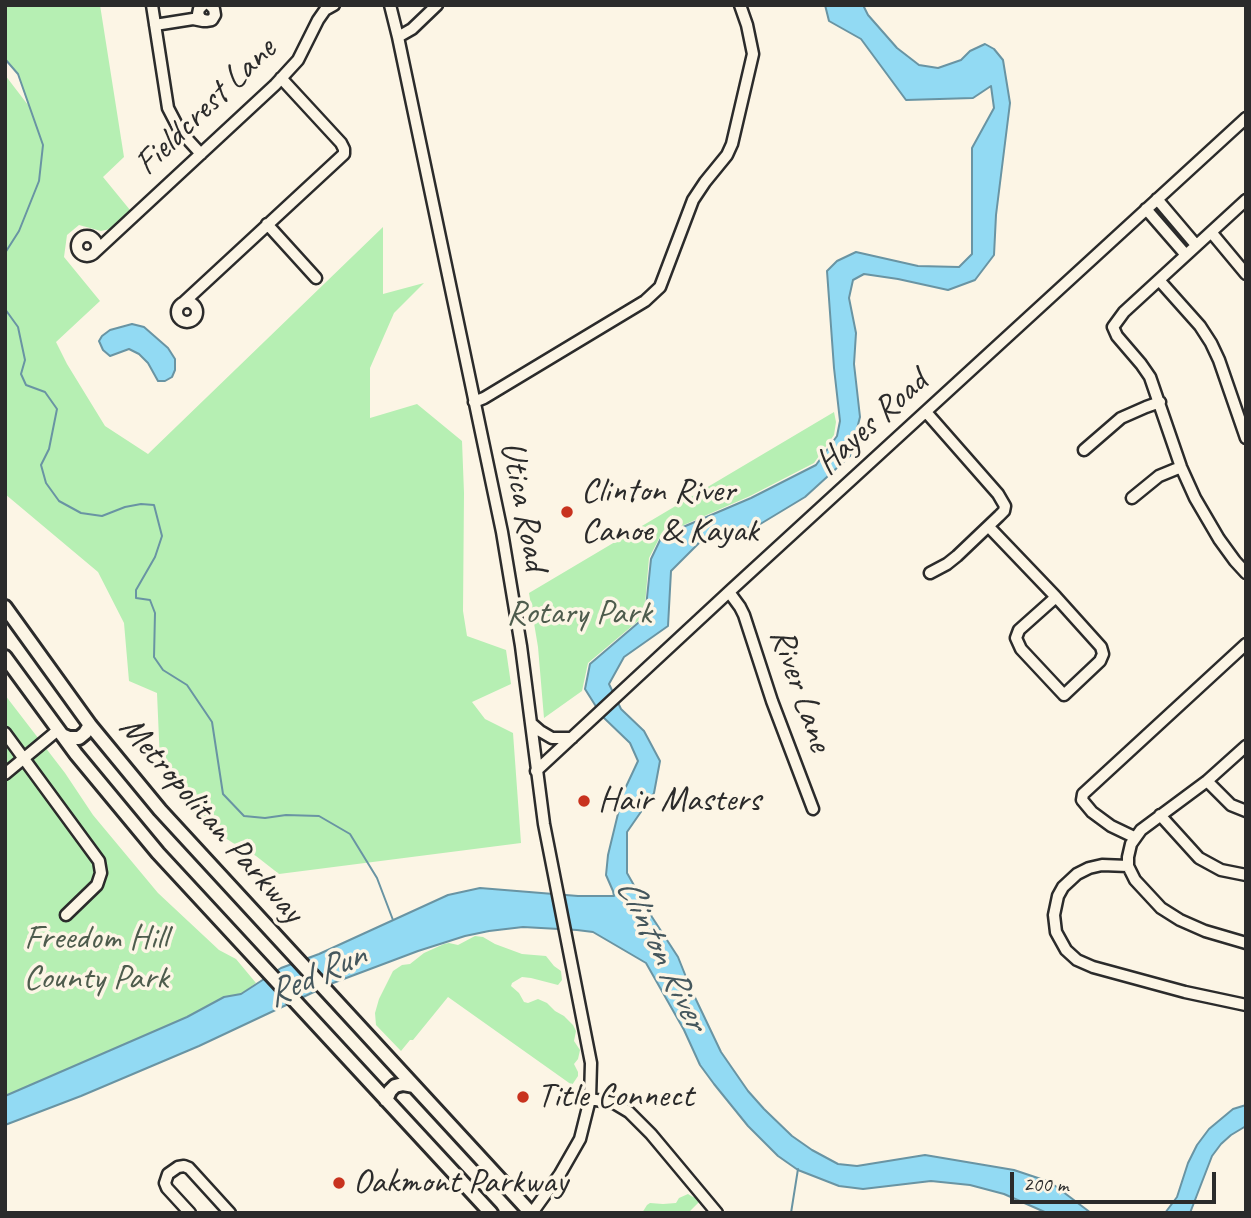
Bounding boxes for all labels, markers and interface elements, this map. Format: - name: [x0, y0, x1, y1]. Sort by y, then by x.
- street label: Fieldcrest Lane: [127, 29, 285, 185]
- street label: Hayes Road: [807, 362, 937, 484]
- street label: Utica Road: [490, 438, 556, 574]
- place label: Clinton River Canoe & Kayak: [581, 471, 758, 553]
- marker: Clinton River Canoe & Kayak: [559, 504, 575, 520]
- park label: Rotary Park: [507, 593, 651, 635]
- street label: River Lane: [759, 623, 841, 757]
- street label: Metropolitan Parkway: [110, 708, 312, 932]
- place label: Hair Masters: [598, 780, 761, 822]
- marker: Hair Masters: [576, 793, 592, 809]
- water label: Clinton River: [605, 871, 717, 1037]
- park label: Freedom Hill County Park: [23, 918, 169, 1000]
- water label: Red Run: [259, 934, 373, 1018]
- place label: Title Connect: [537, 1076, 693, 1118]
- marker: Title Connect: [515, 1089, 531, 1105]
- scale bar: [1013, 1158, 1220, 1202]
- place label: Oakmont Parkway: [353, 1162, 568, 1204]
- text: 200 m: [1023, 1171, 1068, 1197]
- marker: Oakmont Parkway: [331, 1175, 347, 1191]

